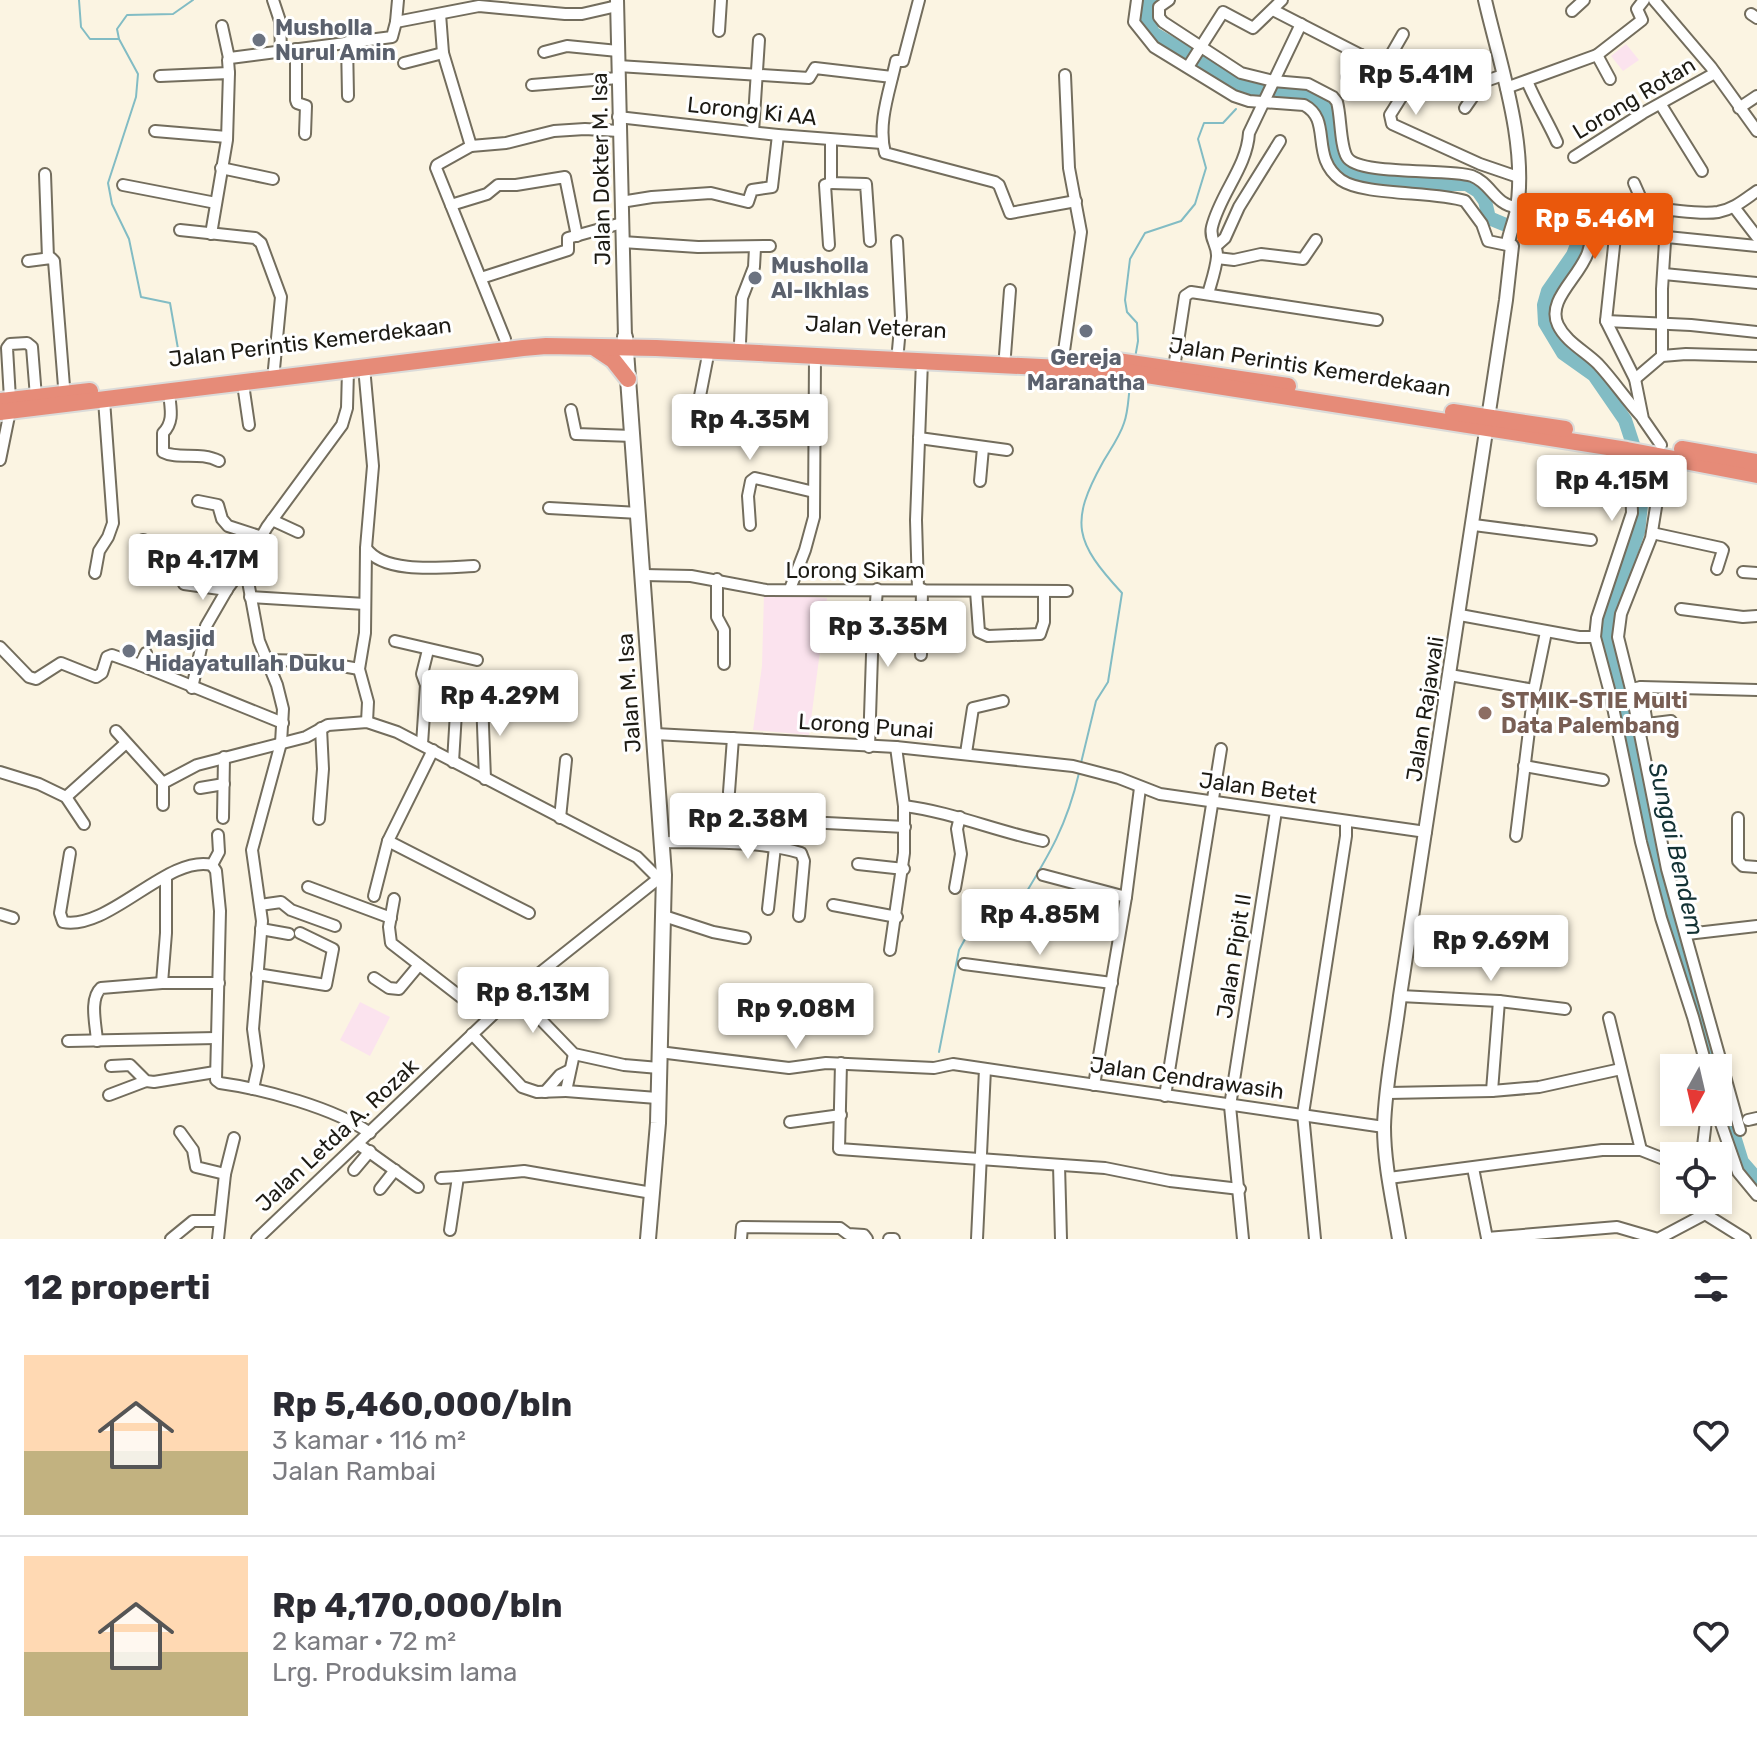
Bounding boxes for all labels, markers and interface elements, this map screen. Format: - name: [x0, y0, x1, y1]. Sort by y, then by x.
- place label: Musholla Nurul Amin: [275, 14, 396, 66]
- marker: Musholla Nurul Amin: [250, 31, 268, 49]
- pin: Rp 5.41M: [1333, 49, 1499, 117]
- street label: Lorong Rotan: [1568, 51, 1700, 145]
- text: Rp 5.41M: [1358, 59, 1474, 90]
- street label: Jalan Dokter M. Isa: [586, 72, 616, 266]
- street label: Lorong Ki AA: [686, 91, 818, 131]
- pin: Rp 5.46M: [1512, 193, 1678, 261]
- text: Rp 5.46M: [1535, 203, 1655, 234]
- place label: Musholla Al-Ikhlas: [771, 252, 869, 304]
- marker: Musholla Al-Ikhlas: [746, 269, 764, 287]
- street label: Jalan Veteran: [805, 310, 947, 344]
- street label: Jalan Perintis Kemerdekaan: [167, 311, 453, 373]
- marker: Gereja Maranatha: [1077, 322, 1095, 340]
- street label: Jalan Perintis Kemerdekaan: [1167, 331, 1453, 403]
- place label: Gereja Maranatha: [1027, 344, 1145, 396]
- pin: Rp 4.35M: [667, 394, 833, 462]
- text: Rp 4.35M: [690, 404, 810, 435]
- pin: Rp 4.15M: [1529, 455, 1695, 523]
- text: Rp 4.15M: [1555, 465, 1669, 496]
- pin: Rp 4.17M: [120, 534, 286, 602]
- text: Rp 4.17M: [147, 544, 259, 575]
- street label: Lorong Sikam: [785, 557, 925, 584]
- pin: Rp 3.35M: [805, 601, 971, 669]
- text: Rp 3.35M: [828, 611, 948, 642]
- place label: Masjid Hidayatullah Duku: [145, 625, 345, 677]
- street label: Jalan M. Isa: [611, 632, 647, 754]
- street label: Jalan Rajawali: [1400, 634, 1450, 784]
- marker: Masjid Hidayatullah Duku: [120, 642, 138, 660]
- pin: Rp 4.29M: [417, 670, 583, 738]
- text: Rp 4.29M: [440, 680, 560, 711]
- place label: STMIK-STIE Multi Data Palembang: [1501, 687, 1688, 739]
- marker: STMIK-STIE Multi Data Palembang: [1476, 704, 1494, 722]
- street label: Lorong Punai: [797, 708, 935, 744]
- water label: Sungai Bendem: [1642, 760, 1710, 938]
- street label: Jalan Betet: [1197, 766, 1319, 810]
- pin: Rp 2.38M: [665, 793, 831, 861]
- text: Rp 2.38M: [688, 803, 808, 834]
- pin: Rp 4.85M: [957, 889, 1123, 957]
- street label: Jalan Pipit II: [1211, 892, 1257, 1020]
- text: Rp 4.85M: [980, 899, 1100, 930]
- pin: Rp 9.69M: [1408, 915, 1574, 983]
- text: Rp 9.69M: [1432, 925, 1550, 956]
- pin: Rp 8.13M: [450, 967, 616, 1035]
- text: Rp 8.13M: [476, 977, 590, 1008]
- pin: Rp 9.08M: [713, 983, 879, 1051]
- text: Rp 9.08M: [736, 993, 856, 1024]
- street label: Jalan Cendrawasih: [1088, 1051, 1286, 1105]
- street label: Jalan Letda A. Rozak: [250, 1052, 424, 1217]
- north arrow: [1660, 1054, 1732, 1126]
- map controls: [1660, 1054, 1732, 1214]
- button: locate: [1660, 1142, 1732, 1214]
- icon: filters: [1689, 1265, 1733, 1309]
- text: 12 properti: [24, 1267, 210, 1308]
- text: Rp 5,460,000/bln: [272, 1384, 572, 1425]
- icon: home: [88, 1387, 184, 1483]
- icon: heart: [1689, 1413, 1733, 1457]
- text: 3 kamar · 116 m²: [272, 1425, 466, 1456]
- text: Jalan Rambai: [272, 1456, 436, 1487]
- text: Rp 4,170,000/bln: [272, 1585, 563, 1626]
- icon: home: [88, 1588, 184, 1684]
- icon: heart: [1689, 1614, 1733, 1658]
- text: 2 kamar · 72 m²: [272, 1626, 456, 1657]
- text: Lrg. Produksim lama: [272, 1657, 517, 1688]

